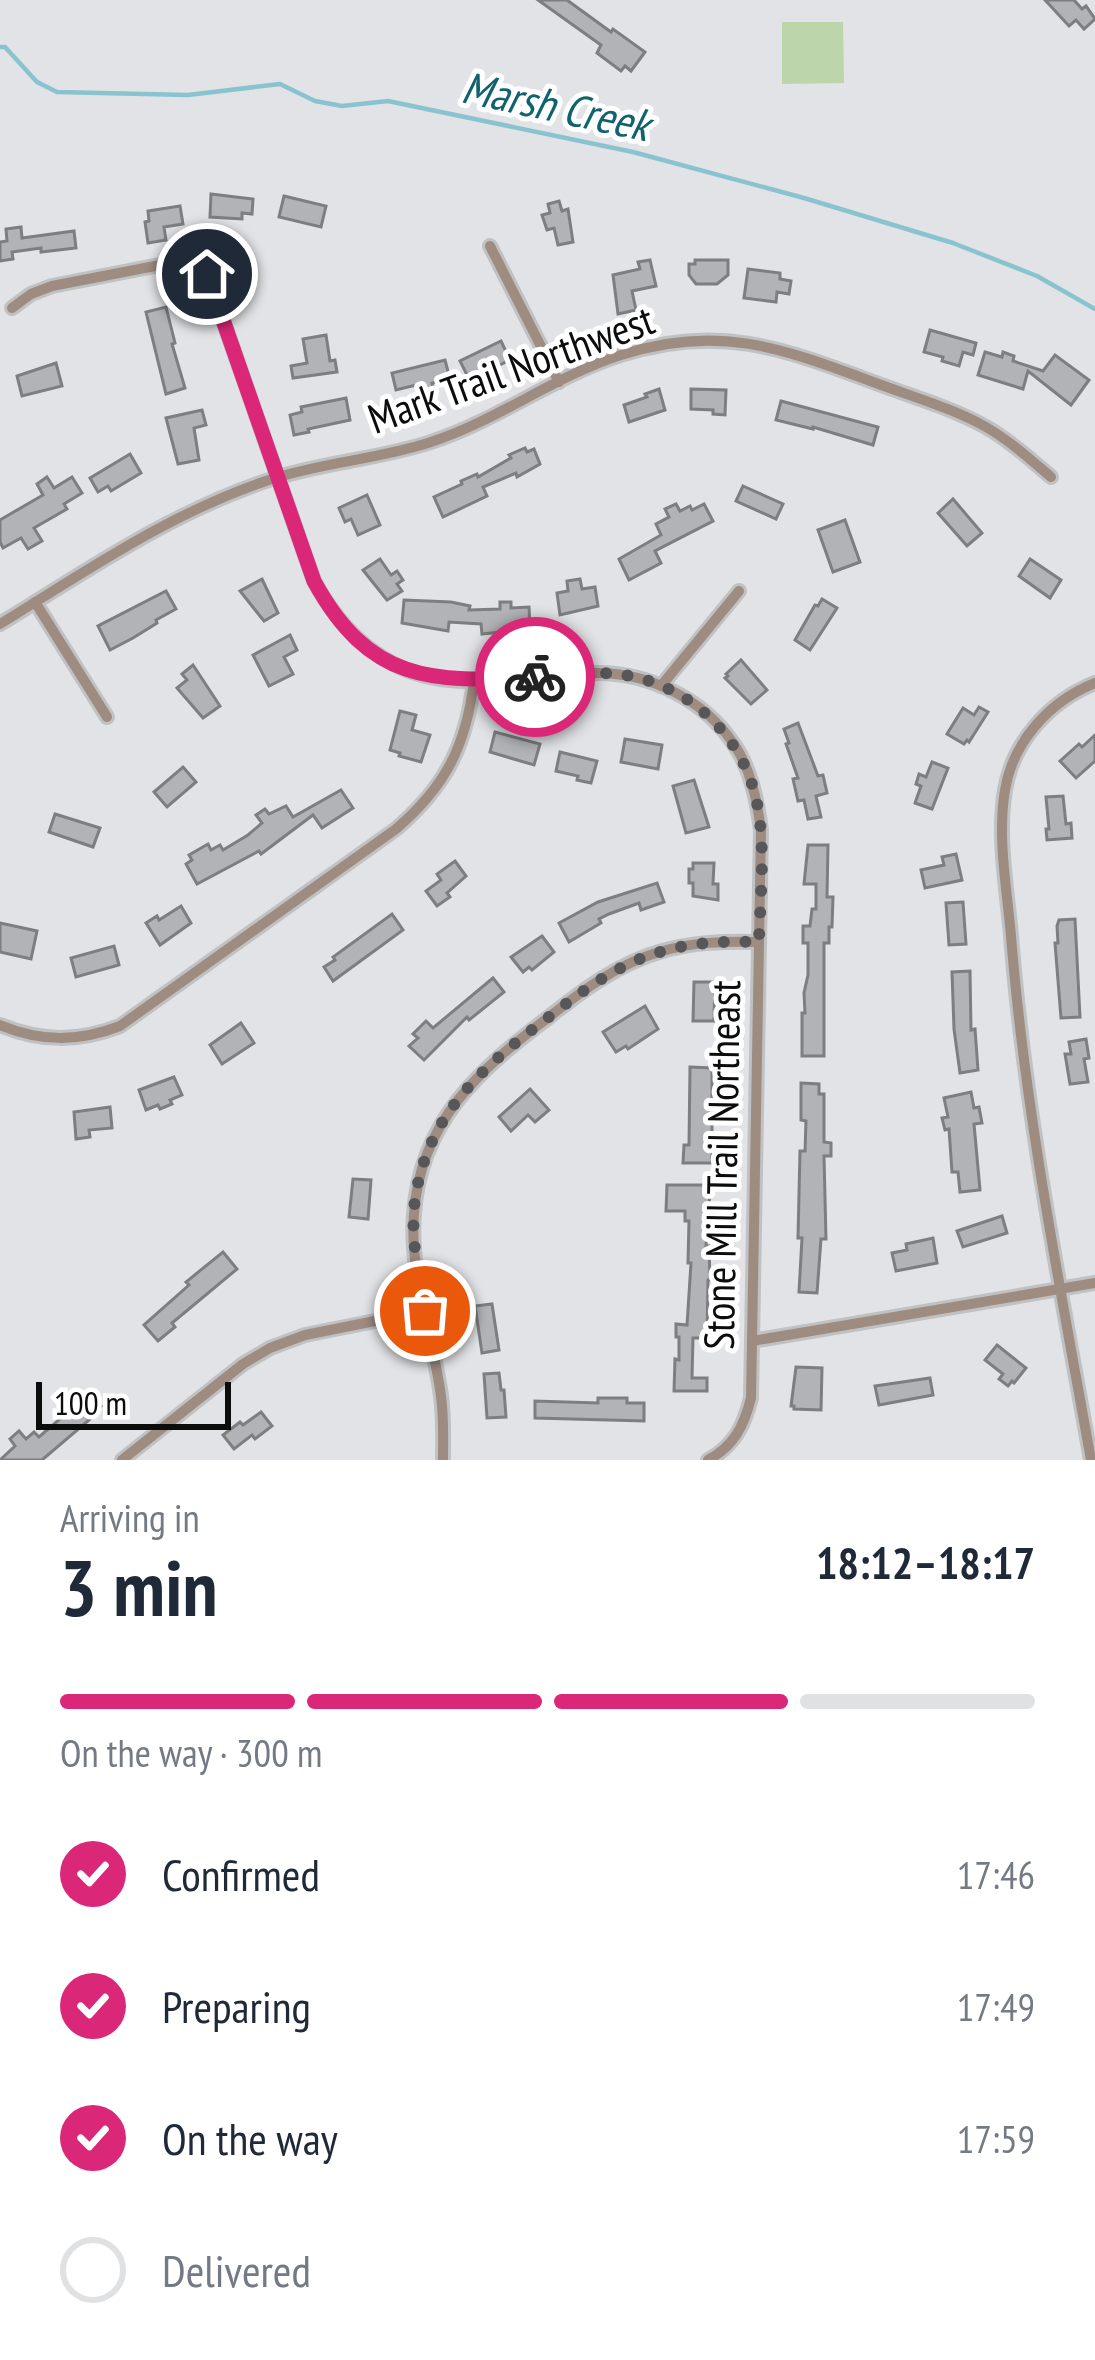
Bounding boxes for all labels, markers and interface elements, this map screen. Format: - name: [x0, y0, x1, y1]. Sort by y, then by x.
- water label: Marsh Creek: [457, 57, 660, 154]
- pin: [156, 223, 258, 325]
- icon: home: [174, 241, 240, 307]
- street label: Mark Trail Northwest: [360, 291, 662, 446]
- courier: [475, 617, 595, 737]
- icon: bike: [502, 644, 568, 710]
- street label: Stone Mill Trail Northeast: [691, 979, 752, 1350]
- pin: [374, 1260, 476, 1362]
- icon: bag: [392, 1278, 458, 1344]
- scale bar: [36, 1376, 231, 1429]
- text: 100 m: [54, 1381, 127, 1424]
- text: Arriving in: [60, 1492, 200, 1543]
- text: 18:12–18:17: [816, 1533, 1035, 1591]
- text: 3 min: [60, 1537, 218, 1638]
- text: On the way · 300 m: [60, 1727, 322, 1778]
- icon: check: [60, 1841, 126, 1907]
- text: Confirmed: [162, 1845, 320, 1903]
- text: 17:46: [957, 1849, 1035, 1900]
- icon: check: [60, 1973, 126, 2039]
- text: Preparing: [162, 1977, 311, 2035]
- text: 17:49: [957, 1981, 1035, 2032]
- icon: check: [60, 2105, 126, 2171]
- text: On the way: [162, 2109, 338, 2167]
- text: 17:59: [957, 2113, 1035, 2164]
- text: Delivered: [162, 2241, 311, 2299]

